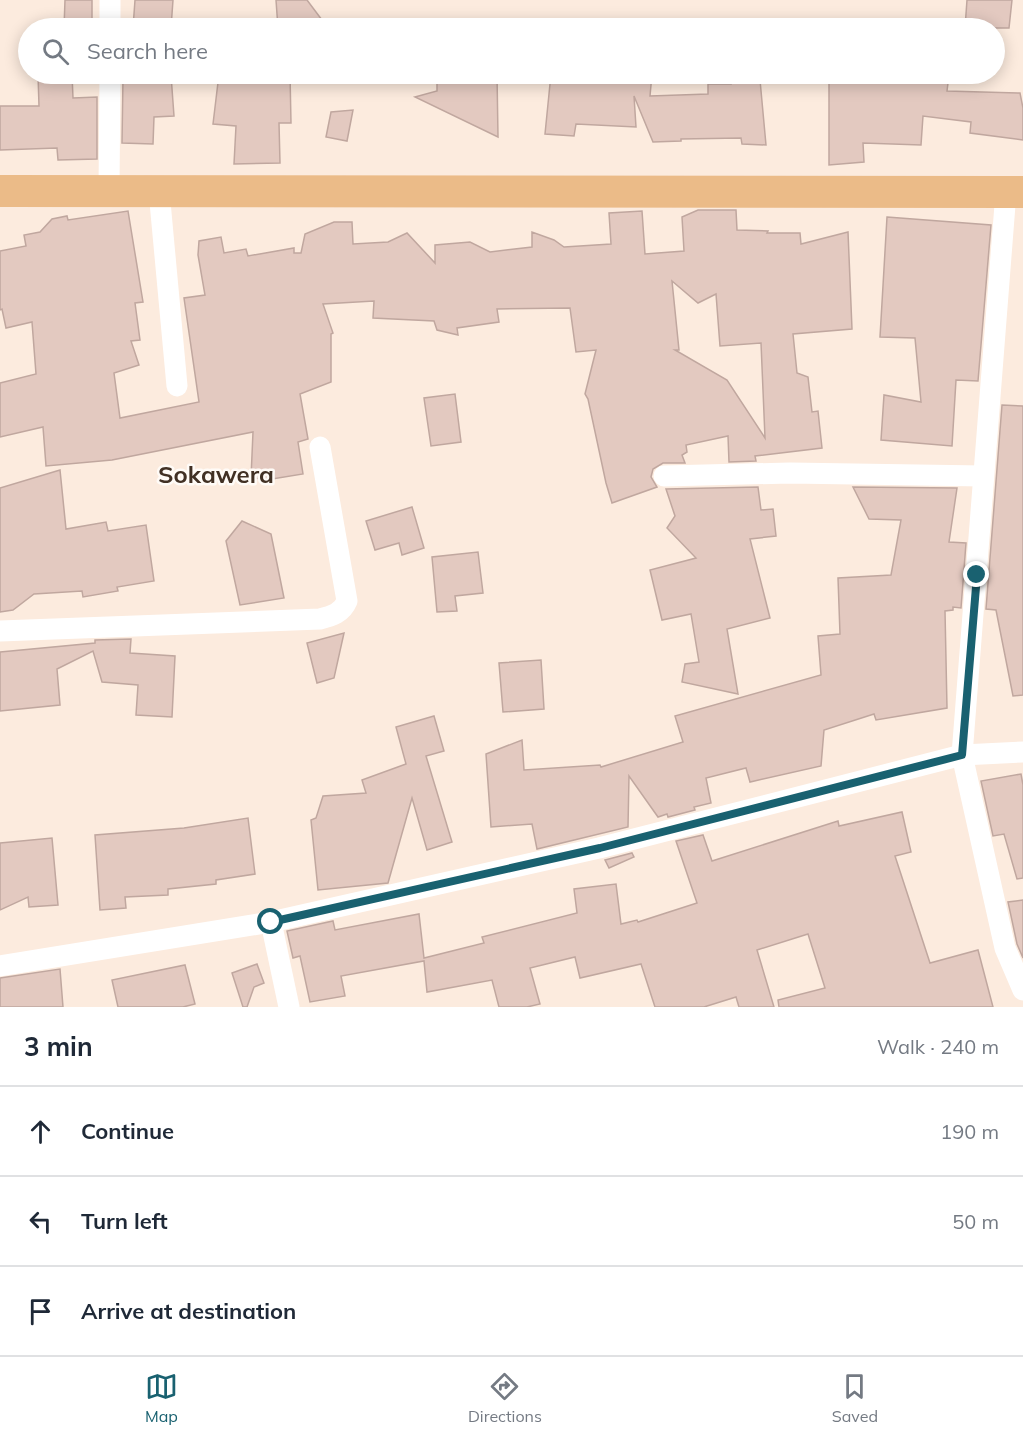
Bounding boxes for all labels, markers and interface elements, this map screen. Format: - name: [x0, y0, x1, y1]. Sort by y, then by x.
- search box: [18, 18, 1005, 84]
- icon: search: [39, 35, 72, 68]
- text: Search here: [87, 37, 208, 65]
- district label: Sokawera: [158, 459, 274, 489]
- route end: [963, 561, 989, 587]
- route start: [257, 908, 283, 934]
- text: 3 min: [24, 1030, 93, 1063]
- text: Walk · 240 m: [877, 1034, 999, 1059]
- icon: ahead: [24, 1115, 57, 1148]
- text: Continue: [81, 1117, 174, 1145]
- text: 190 m: [940, 1119, 999, 1144]
- icon: left: [24, 1205, 57, 1238]
- text: Turn left: [81, 1207, 168, 1235]
- text: 50 m: [952, 1209, 999, 1234]
- icon: arrive: [24, 1295, 57, 1328]
- text: Arrive at destination: [81, 1297, 296, 1325]
- tab: Map: [145, 1370, 178, 1426]
- tab: Directions: [468, 1370, 542, 1426]
- tab: Saved: [832, 1370, 878, 1426]

